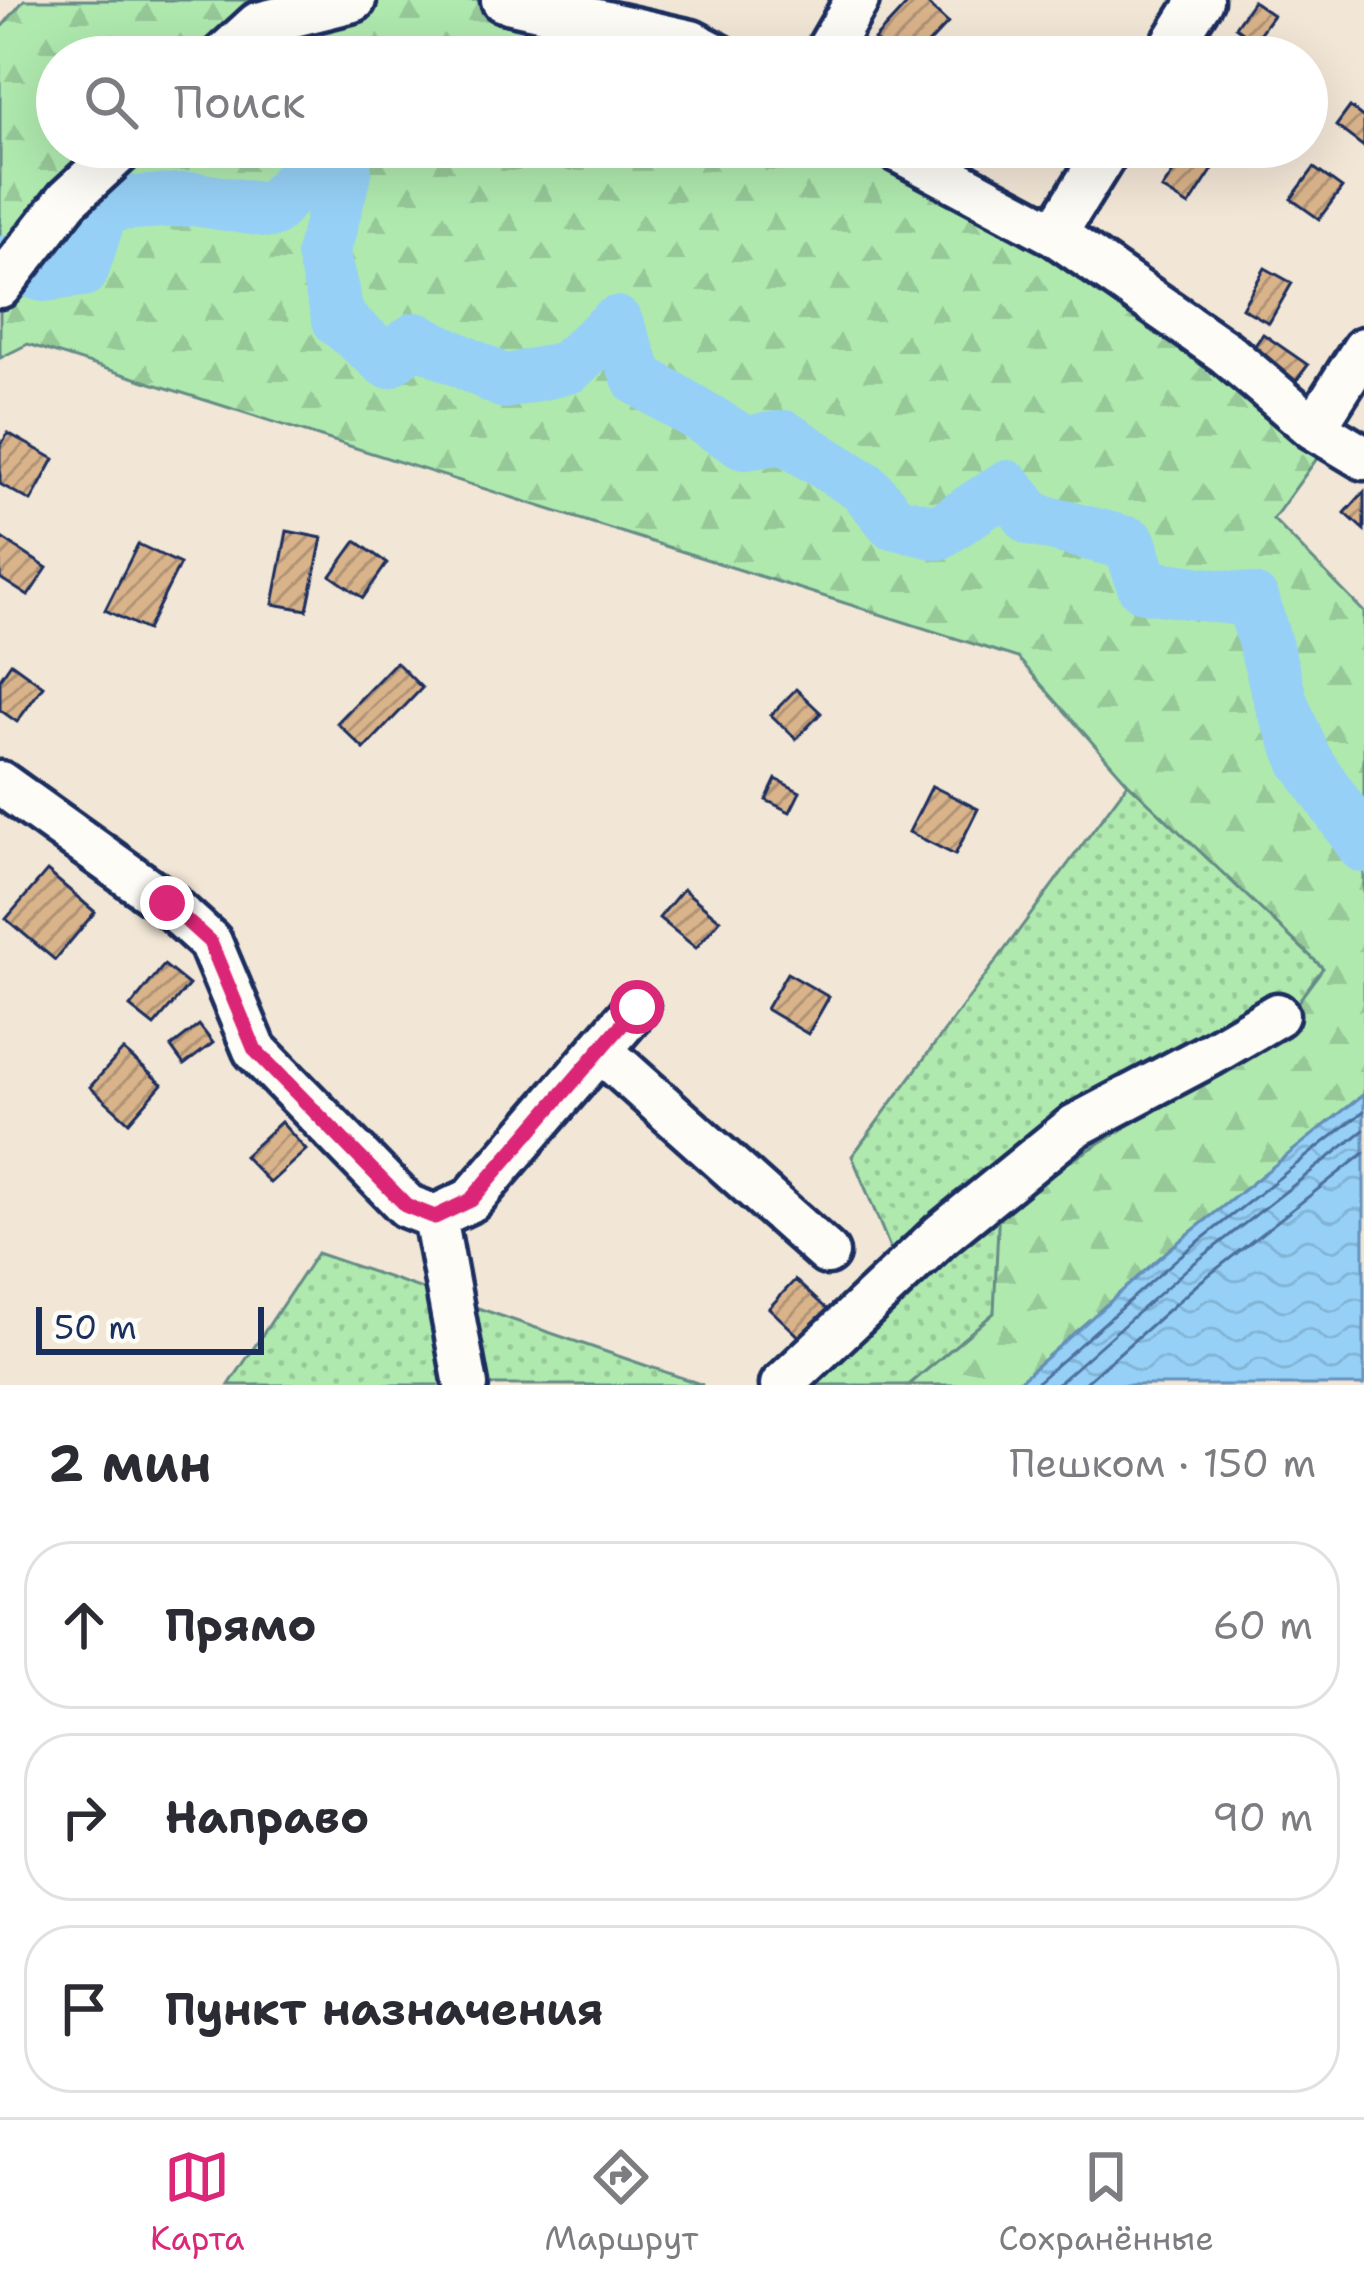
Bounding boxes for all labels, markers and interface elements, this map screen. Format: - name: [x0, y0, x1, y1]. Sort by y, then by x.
- search box: [36, 36, 1328, 168]
- icon: search: [78, 69, 144, 135]
- text: Поиск: [174, 72, 305, 132]
- route end: [140, 876, 194, 930]
- route start: [610, 980, 664, 1034]
- scale bar: [36, 1301, 264, 1354]
- text: 50 m: [54, 1305, 137, 1350]
- text: 2 мин: [48, 1429, 212, 1497]
- text: Пешком · 150 m: [1009, 1437, 1316, 1489]
- icon: ahead: [51, 1592, 117, 1658]
- text: Прямо: [165, 1595, 316, 1655]
- text: 60 m: [1213, 1599, 1313, 1651]
- icon: right: [51, 1784, 117, 1850]
- text: Направо: [165, 1787, 369, 1847]
- text: 90 m: [1212, 1791, 1313, 1843]
- icon: arrive: [51, 1976, 117, 2042]
- text: Пункт назначения: [165, 1979, 604, 2039]
- tab: Карта: [150, 2144, 244, 2261]
- tab: Маршрут: [544, 2144, 698, 2261]
- tab: Сохранённые: [998, 2144, 1214, 2261]

